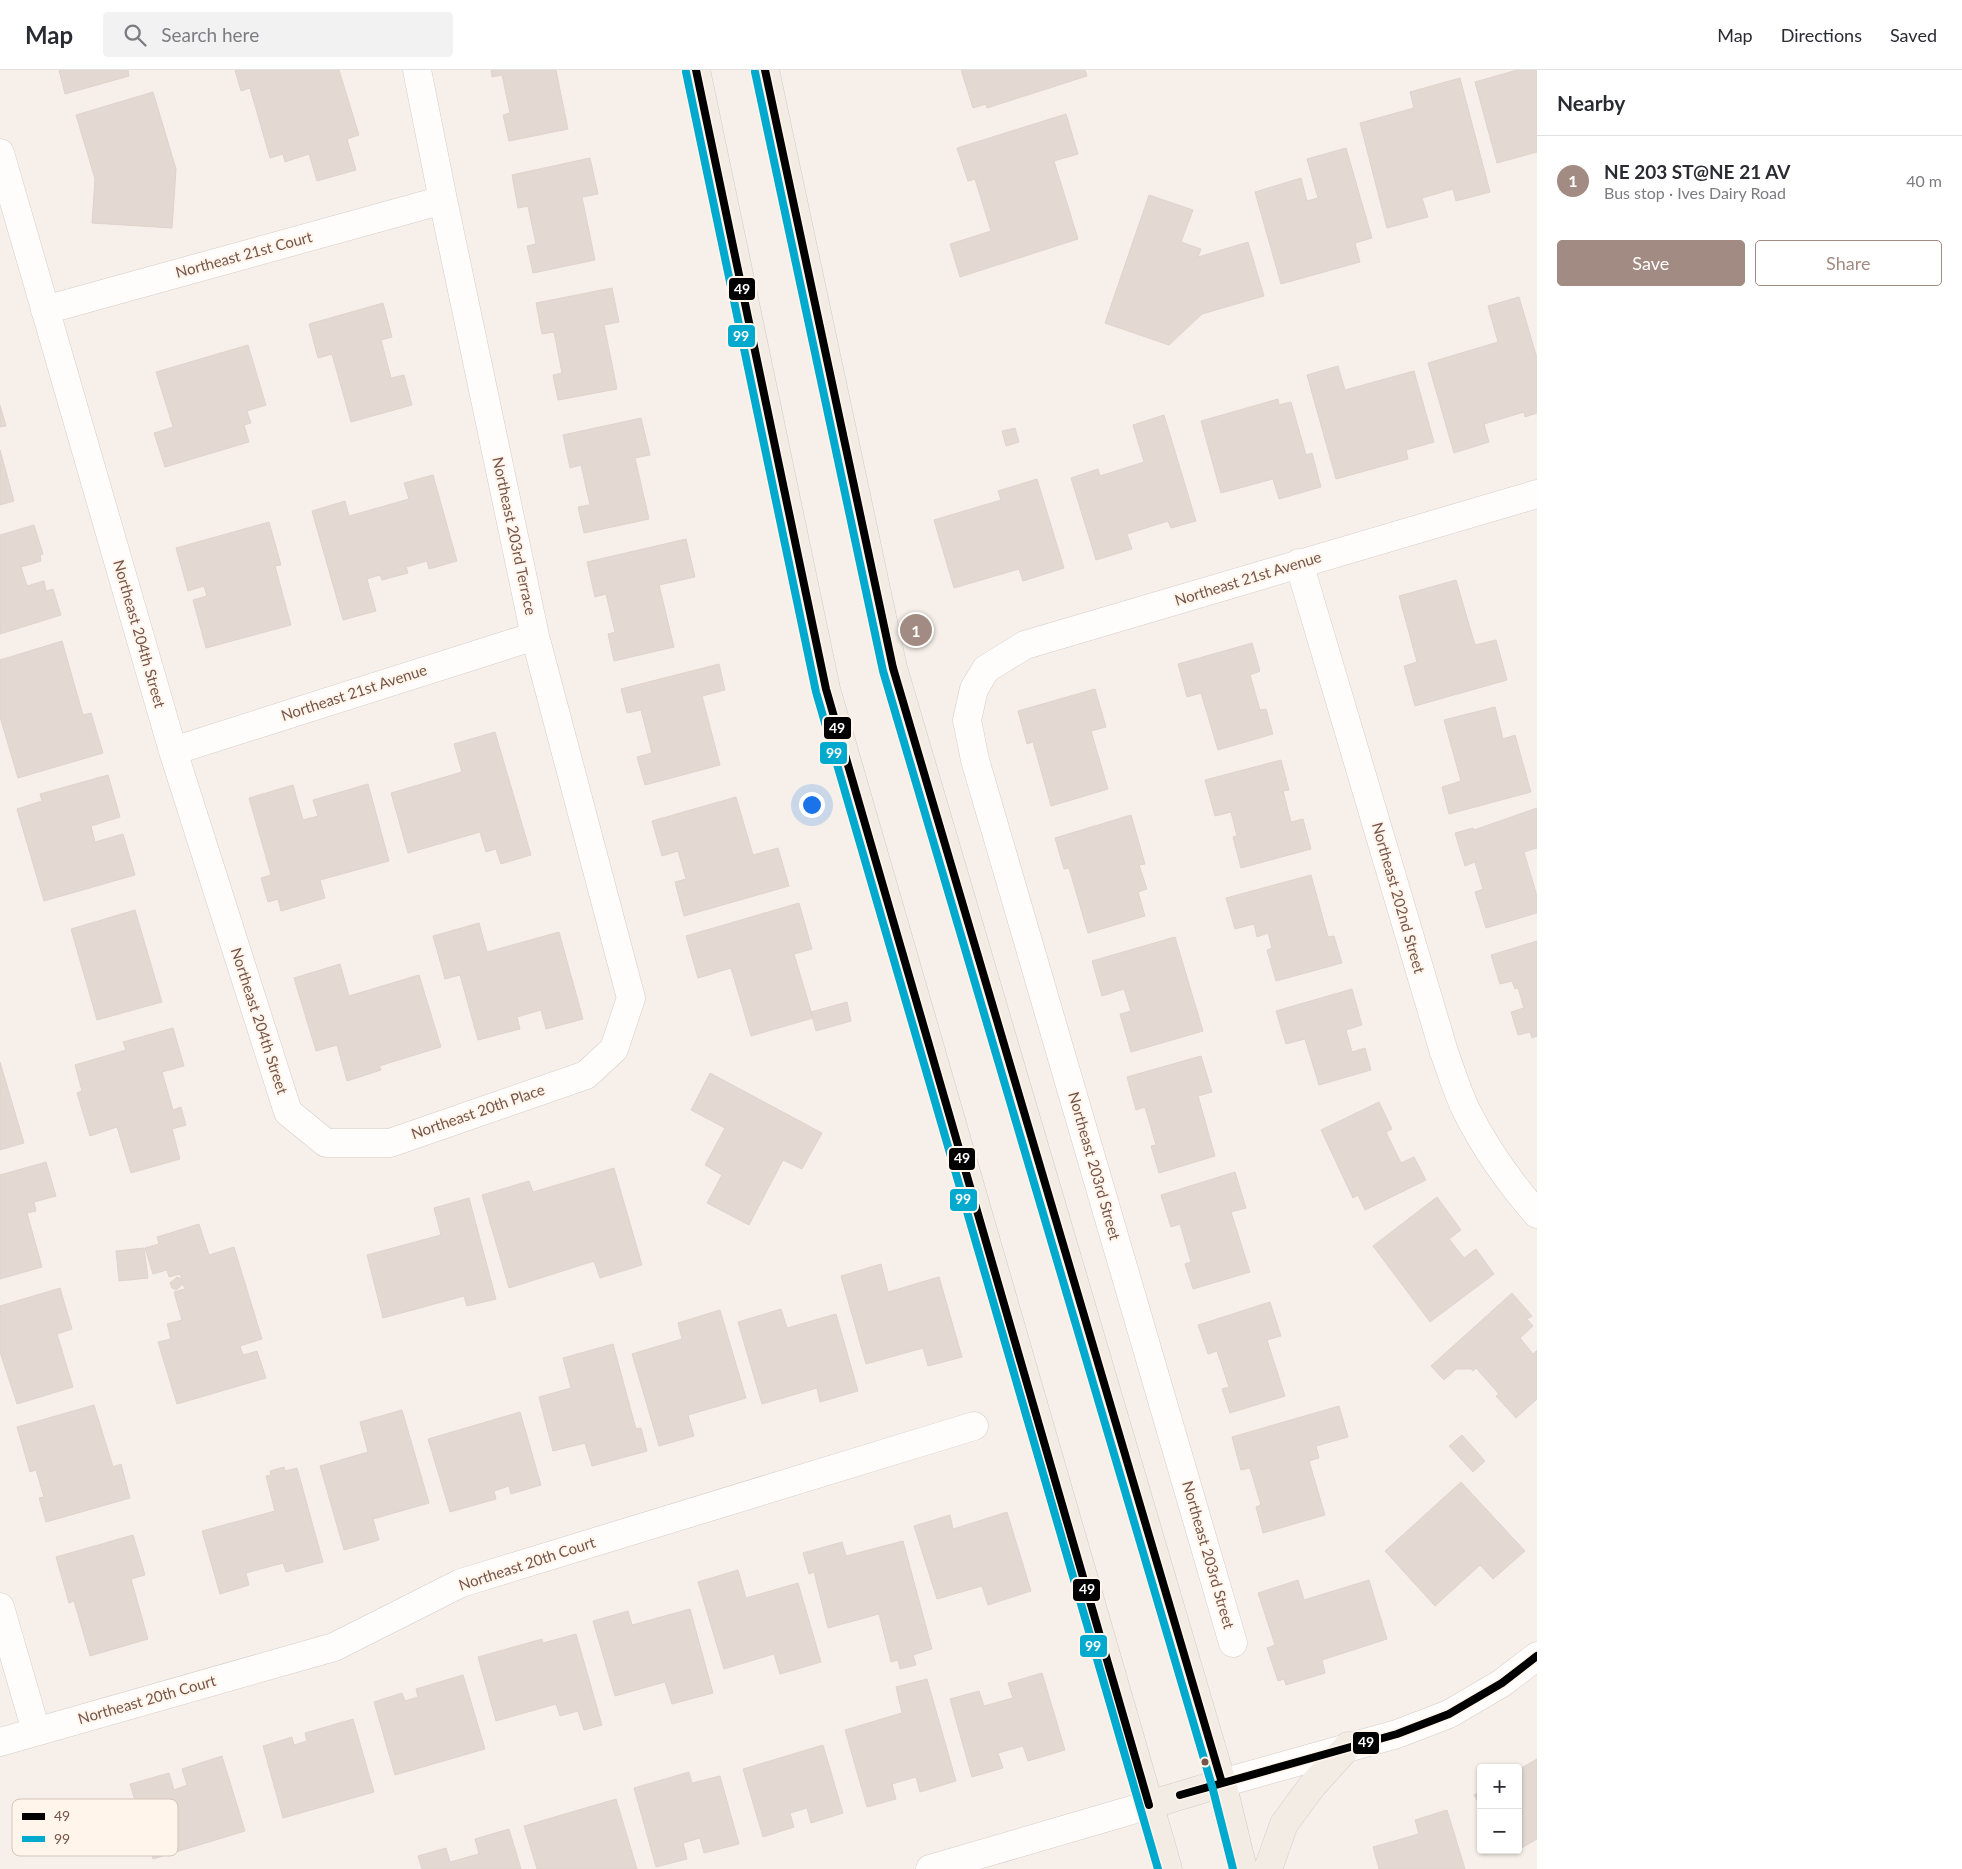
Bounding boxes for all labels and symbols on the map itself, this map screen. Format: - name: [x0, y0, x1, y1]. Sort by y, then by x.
- street label: Northeast 21st Court: [173, 227, 315, 281]
- line badge: 49: [728, 277, 756, 301]
- text: 49: [734, 280, 750, 297]
- line badge: 99: [727, 324, 756, 348]
- text: 99: [733, 327, 749, 344]
- street label: Northeast 203rd Terrace: [489, 455, 541, 617]
- street label: Northeast 21st Avenue: [1172, 547, 1323, 609]
- street label: Northeast 204th Street: [110, 558, 170, 710]
- pin: 1: [900, 611, 932, 649]
- street label: Northeast 21st Avenue: [278, 660, 429, 724]
- line badge: 49: [823, 716, 852, 740]
- text: 49: [829, 719, 845, 736]
- line badge: 99: [819, 741, 848, 765]
- text: 99: [826, 744, 842, 761]
- your location: [799, 792, 825, 818]
- street label: Northeast 202nd Street: [1369, 820, 1429, 976]
- street label: Northeast 204th Street: [228, 945, 292, 1097]
- street label: Northeast 20th Place: [409, 1080, 547, 1142]
- street label: Northeast 203rd Street: [1065, 1090, 1125, 1242]
- line badge: 49: [948, 1147, 976, 1171]
- text: 49: [954, 1149, 970, 1166]
- line badge: 99: [949, 1188, 978, 1212]
- text: 99: [955, 1190, 971, 1207]
- street label: Northeast 203rd Street: [1179, 1479, 1239, 1631]
- street label: Northeast 20th Court: [456, 1532, 598, 1594]
- line badge: 49: [1072, 1578, 1101, 1602]
- text: 49: [1079, 1580, 1095, 1597]
- line badge: 99: [1079, 1634, 1108, 1658]
- text: 99: [1085, 1637, 1101, 1654]
- street label: Northeast 20th Court: [76, 1671, 218, 1727]
- line badge: 49: [1352, 1731, 1380, 1755]
- text: 49: [1358, 1733, 1374, 1750]
- unlabelled marker: [1200, 1757, 1210, 1767]
- legend: [12, 1799, 178, 1856]
- text: 49: [54, 1807, 70, 1824]
- text: 99: [54, 1830, 70, 1847]

